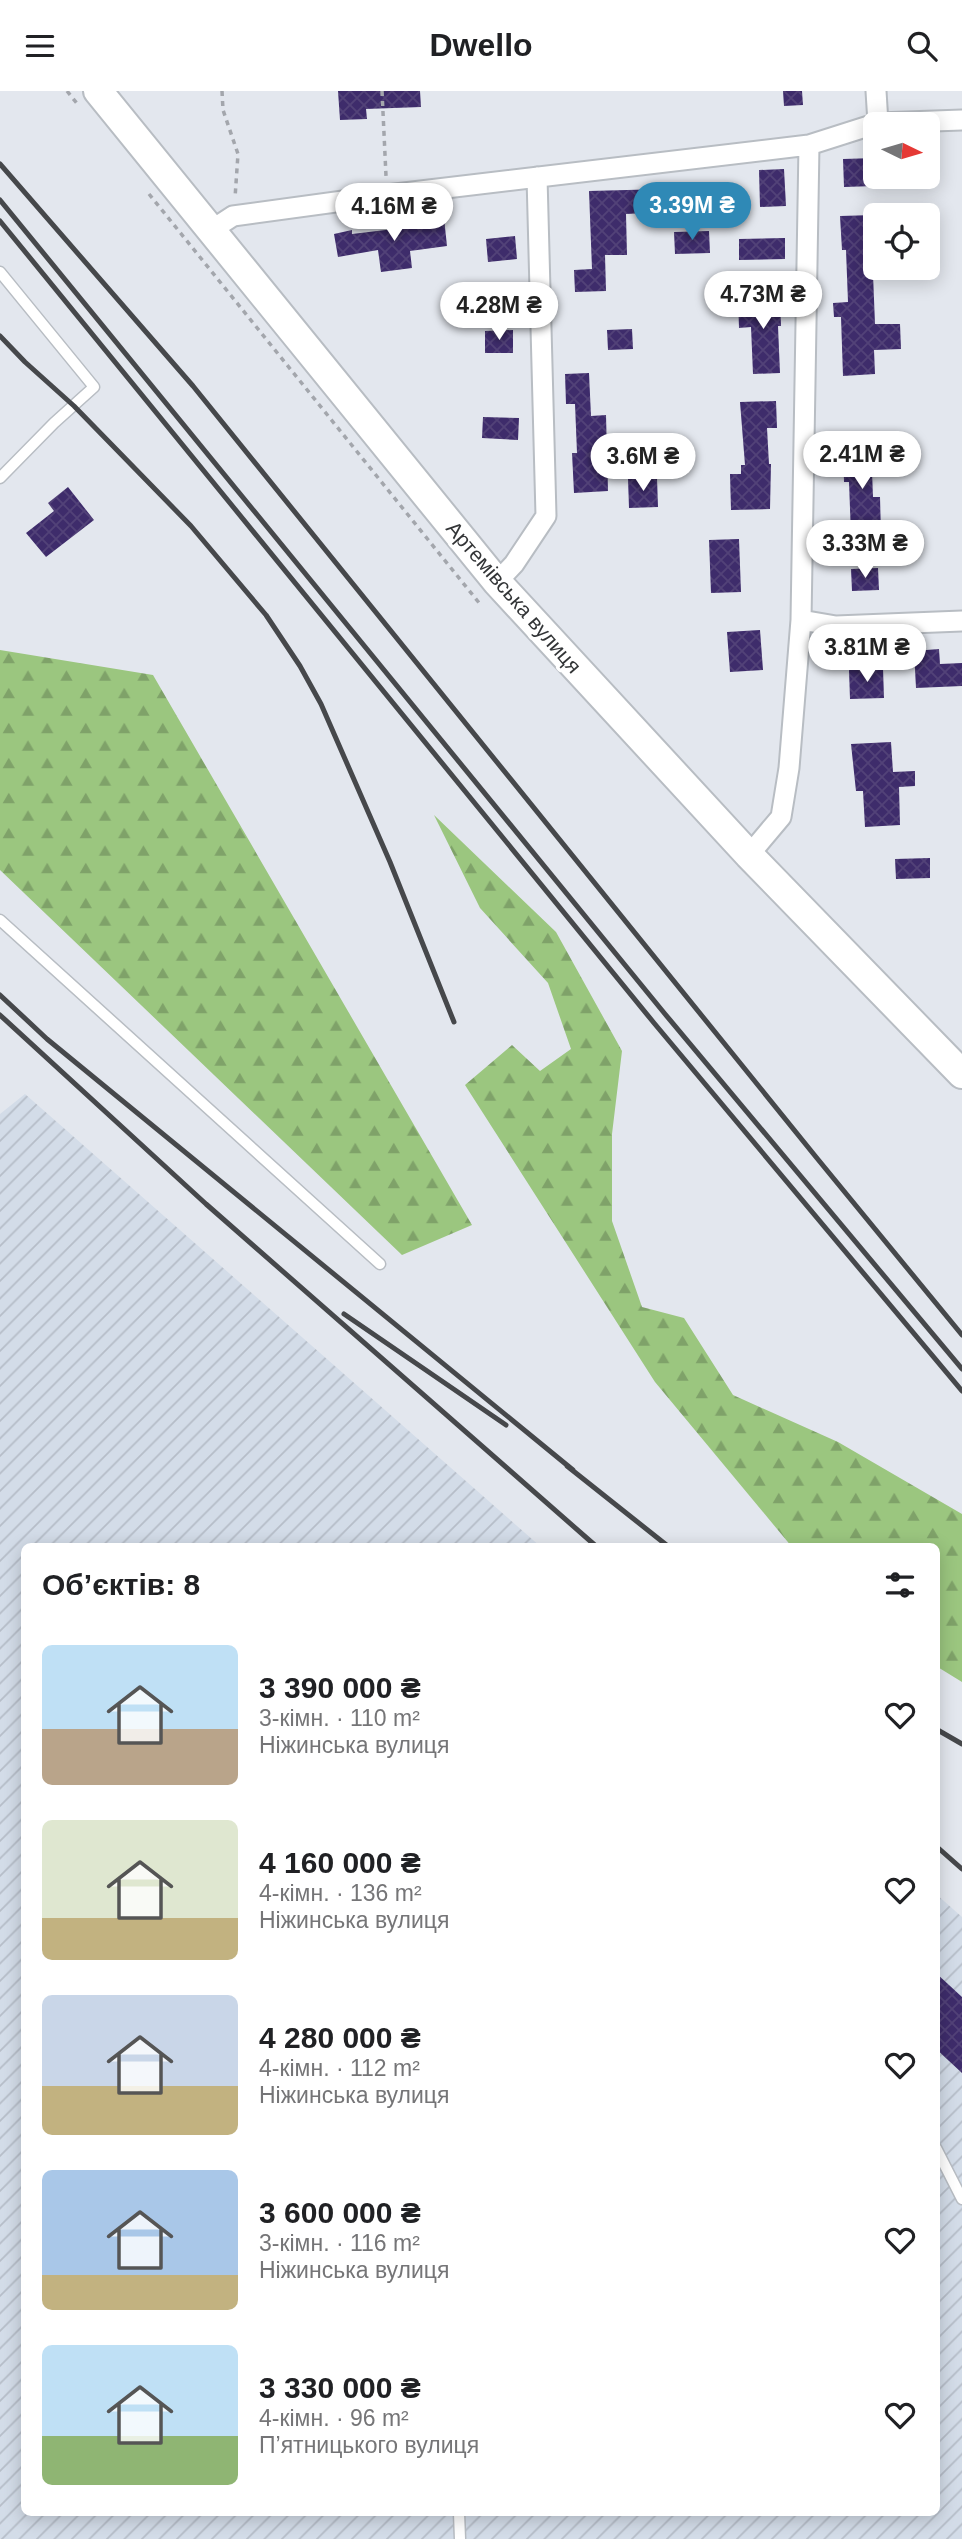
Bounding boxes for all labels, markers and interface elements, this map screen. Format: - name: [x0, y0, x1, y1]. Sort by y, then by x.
- icon: menu: [21, 27, 59, 65]
- text: Dwello: [429, 27, 533, 63]
- icon: search: [903, 27, 941, 65]
- north arrow: [863, 112, 940, 189]
- map controls: [863, 112, 940, 280]
- pin: 4.16M ₴: [329, 183, 459, 243]
- pin: 3.39M ₴: [627, 183, 757, 242]
- text: 3.39M ₴: [649, 192, 735, 218]
- text: 4.16M ₴: [351, 193, 437, 219]
- button: locate: [863, 203, 940, 280]
- pin: 4.73M ₴: [698, 271, 828, 331]
- text: 4.73M ₴: [720, 281, 806, 307]
- pin: 4.28M ₴: [434, 282, 564, 342]
- text: 4.28M ₴: [456, 292, 542, 318]
- pin: 2.41M ₴: [797, 431, 927, 491]
- pin: 3.6M ₴: [586, 433, 700, 493]
- text: 2.41M ₴: [819, 441, 905, 467]
- text: 3.6M ₴: [607, 443, 679, 469]
- street label: Артемівська вулиця: [442, 517, 586, 677]
- pin: 3.33M ₴: [800, 521, 930, 580]
- text: 3.33M ₴: [822, 530, 908, 556]
- pin: 3.81M ₴: [802, 625, 932, 684]
- text: 3.81M ₴: [824, 634, 910, 660]
- icon: filters: [881, 1566, 919, 1604]
- text: Об’єктів: 8: [42, 1568, 200, 1601]
- text: 3 390 000 ₴: [259, 1671, 421, 1704]
- icon: home: [98, 1673, 182, 1757]
- icon: heart: [881, 1696, 919, 1734]
- text: 3-кімн. · 110 m²: [259, 1705, 420, 1731]
- text: Ніжинська вулиця: [259, 1732, 450, 1758]
- text: 4 160 000 ₴: [259, 1846, 421, 1879]
- icon: home: [98, 1848, 182, 1932]
- icon: heart: [881, 1871, 919, 1909]
- text: 4-кімн. · 136 m²: [259, 1880, 422, 1906]
- text: Ніжинська вулиця: [259, 1907, 450, 1933]
- text: 4 280 000 ₴: [259, 2021, 421, 2054]
- icon: home: [98, 2023, 182, 2107]
- icon: heart: [881, 2046, 919, 2084]
- text: 4-кімн. · 112 m²: [259, 2055, 420, 2081]
- text: Ніжинська вулиця: [259, 2082, 450, 2108]
- text: 3 600 000 ₴: [259, 2196, 421, 2229]
- icon: home: [98, 2198, 182, 2282]
- icon: heart: [881, 2221, 919, 2259]
- text: 3-кімн. · 116 m²: [259, 2230, 420, 2256]
- text: Ніжинська вулиця: [259, 2257, 450, 2283]
- text: 3 330 000 ₴: [259, 2371, 421, 2404]
- icon: home: [98, 2373, 182, 2457]
- icon: heart: [881, 2396, 919, 2434]
- text: 4-кімн. · 96 m²: [259, 2405, 409, 2431]
- text: П’ятницького вулиця: [259, 2432, 479, 2458]

